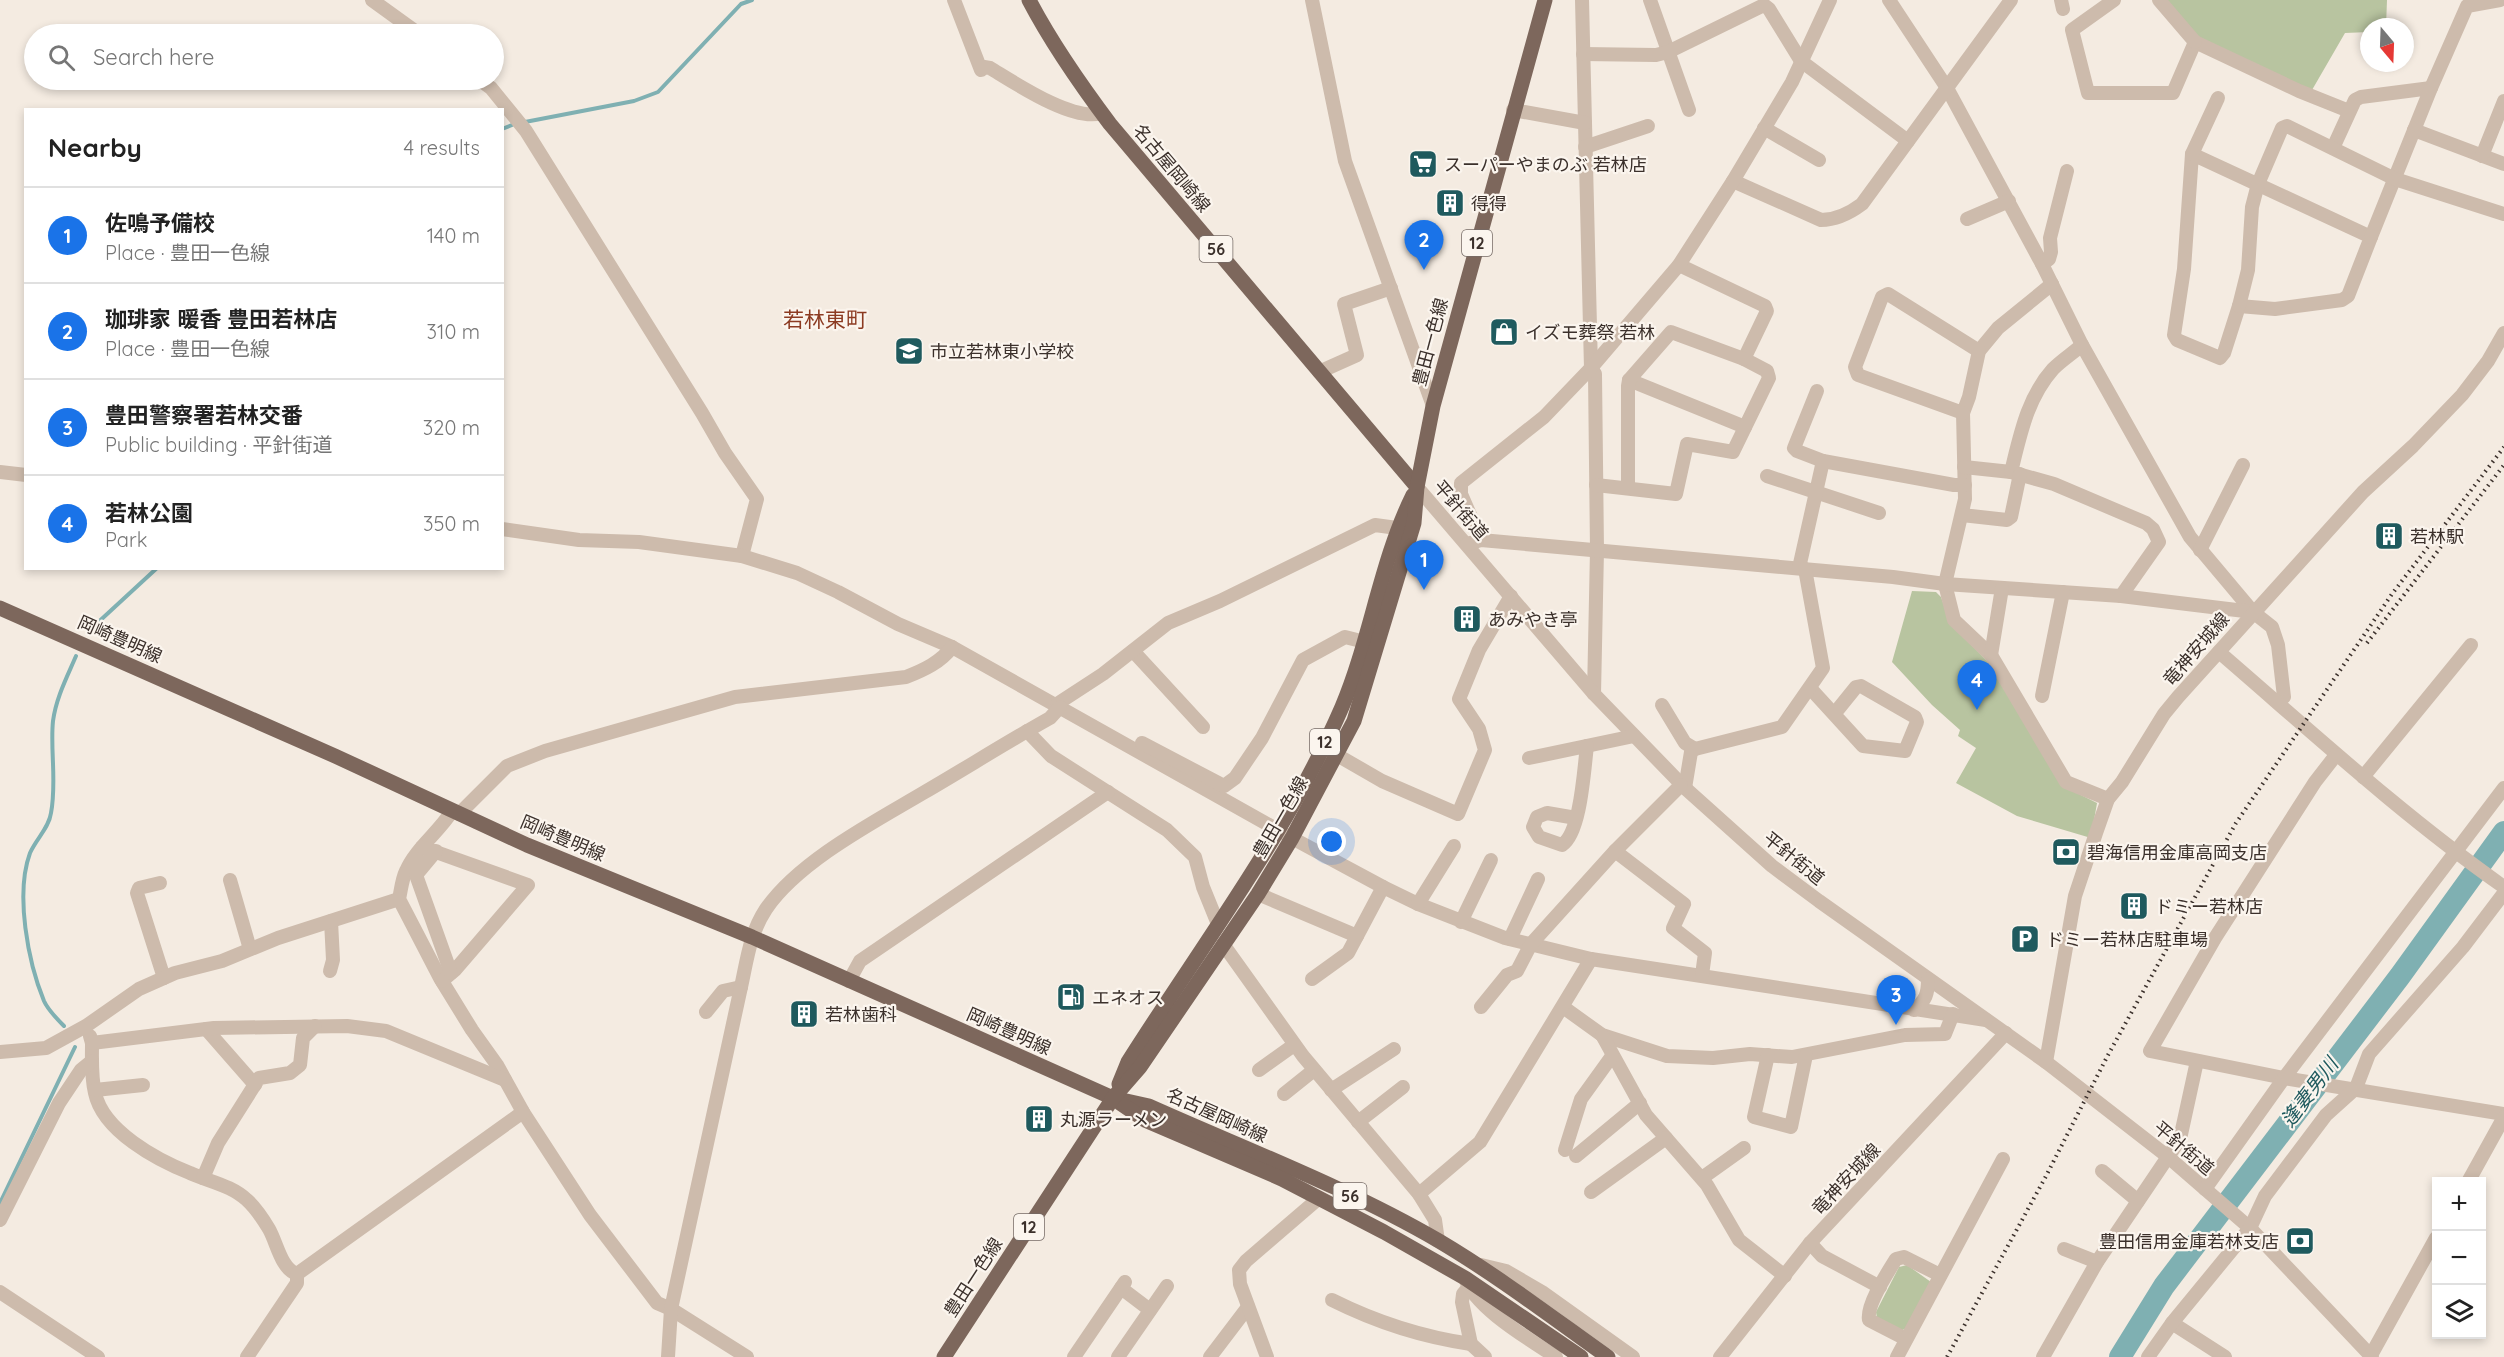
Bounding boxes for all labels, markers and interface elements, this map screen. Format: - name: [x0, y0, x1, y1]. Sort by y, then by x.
- north arrow: [2360, 18, 2414, 72]
- search box: [24, 24, 504, 90]
- icon: search: [45, 41, 78, 74]
- text: Search here: [93, 43, 214, 71]
- street label: 名古屋岡崎線: [1128, 119, 1216, 217]
- text: Nearby: [48, 131, 142, 164]
- text: 4 results: [404, 135, 480, 160]
- supermarket icon: スーパーやまのぶ 若林店: [1407, 148, 1439, 180]
- place label: スーパーやまのぶ 若林店: [1444, 153, 1647, 176]
- building icon: 得得: [1434, 187, 1466, 219]
- place label: 得得: [1471, 192, 1507, 215]
- text: 佐鳴予備校: [105, 209, 215, 237]
- pin: 2: [1404, 220, 1444, 270]
- text: 1: [64, 223, 71, 248]
- text: 140 m: [427, 223, 480, 248]
- road number: 12: [1462, 230, 1492, 256]
- road number: 56: [1200, 236, 1232, 262]
- text: Place · 豊田一色線: [105, 240, 270, 265]
- street label: 豊田一色線: [1407, 296, 1453, 388]
- text: 珈琲家 暖香 豊田若林店: [105, 305, 337, 333]
- district label: 若林東町: [783, 306, 867, 332]
- shop icon: イズモ葬祭 若林: [1488, 316, 1520, 348]
- text: 2: [62, 319, 73, 344]
- text: 310 m: [427, 319, 480, 344]
- place label: イズモ葬祭 若林: [1525, 321, 1655, 344]
- school or university icon: 市立若林東小学校: [893, 335, 925, 367]
- text: Place · 豊田一色線: [105, 336, 270, 361]
- place label: 市立若林東小学校: [930, 340, 1074, 363]
- text: 豊田警察署若林交番: [105, 401, 303, 429]
- text: 3: [62, 415, 73, 440]
- text: 320 m: [423, 415, 480, 440]
- text: Public building · 平針街道: [105, 432, 332, 457]
- street label: 平針街道: [1429, 475, 1493, 545]
- text: 若林公園: [105, 499, 193, 527]
- text: 4: [62, 511, 73, 536]
- text: 350 m: [423, 511, 480, 536]
- building icon: 若林駅: [2373, 520, 2405, 552]
- place label: 若林駅: [2410, 525, 2464, 548]
- text: Park: [105, 527, 147, 552]
- pin: 1: [1404, 540, 1444, 590]
- building icon: あみやき亭: [1451, 603, 1483, 635]
- street label: 竜神安城線: [2158, 607, 2234, 691]
- place label: あみやき亭: [1488, 608, 1578, 631]
- street label: 岡崎豊明線: [74, 610, 166, 668]
- pin: 4: [1958, 660, 1996, 710]
- road number: 12: [1310, 729, 1340, 755]
- street label: 豊田一色線: [1248, 772, 1312, 862]
- street label: 岡崎豊明線: [517, 810, 609, 866]
- street label: 平針街道: [1759, 826, 1829, 890]
- your location: [1317, 827, 1346, 856]
- bank icon: 碧海信用金庫高岡支店: [2050, 836, 2082, 868]
- place label: 碧海信用金庫高岡支店: [2087, 841, 2267, 864]
- building icon: ドミー若林店: [2118, 890, 2150, 922]
- place label: ドミー若林店: [2155, 895, 2263, 918]
- parking icon: ドミー若林店駐車場: [2009, 923, 2041, 955]
- place label: ドミー若林店駐車場: [2046, 928, 2208, 951]
- pin: 3: [1876, 976, 1916, 1025]
- fuel station icon: エネオス: [1055, 981, 1087, 1013]
- place label: エネオス: [1092, 986, 1164, 1009]
- building icon: 若林歯科: [788, 998, 820, 1030]
- street label: 岡崎豊明線: [963, 1002, 1055, 1060]
- place label: 若林歯科: [825, 1003, 897, 1026]
- water label: 逢妻男川: [2275, 1051, 2344, 1131]
- street label: 名古屋岡崎線: [1163, 1083, 1271, 1147]
- building icon: 丸源ラーメン: [1023, 1103, 1055, 1135]
- place label: 丸源ラーメン: [1060, 1108, 1167, 1131]
- street label: 平針街道: [2149, 1116, 2219, 1180]
- street label: 竜神安城線: [1807, 1138, 1885, 1220]
- map controls: [2432, 1177, 2486, 1339]
- button: +: [2432, 1177, 2486, 1231]
- road number: 56: [1334, 1183, 1366, 1209]
- road number: 12: [1014, 1214, 1044, 1240]
- bank icon: 豊田信用金庫若林支店: [2284, 1225, 2316, 1257]
- place label: 豊田信用金庫若林支店: [2099, 1230, 2279, 1253]
- button: −: [2432, 1231, 2486, 1285]
- street label: 豊田一色線: [939, 1233, 1007, 1321]
- button: layers: [2432, 1285, 2486, 1339]

